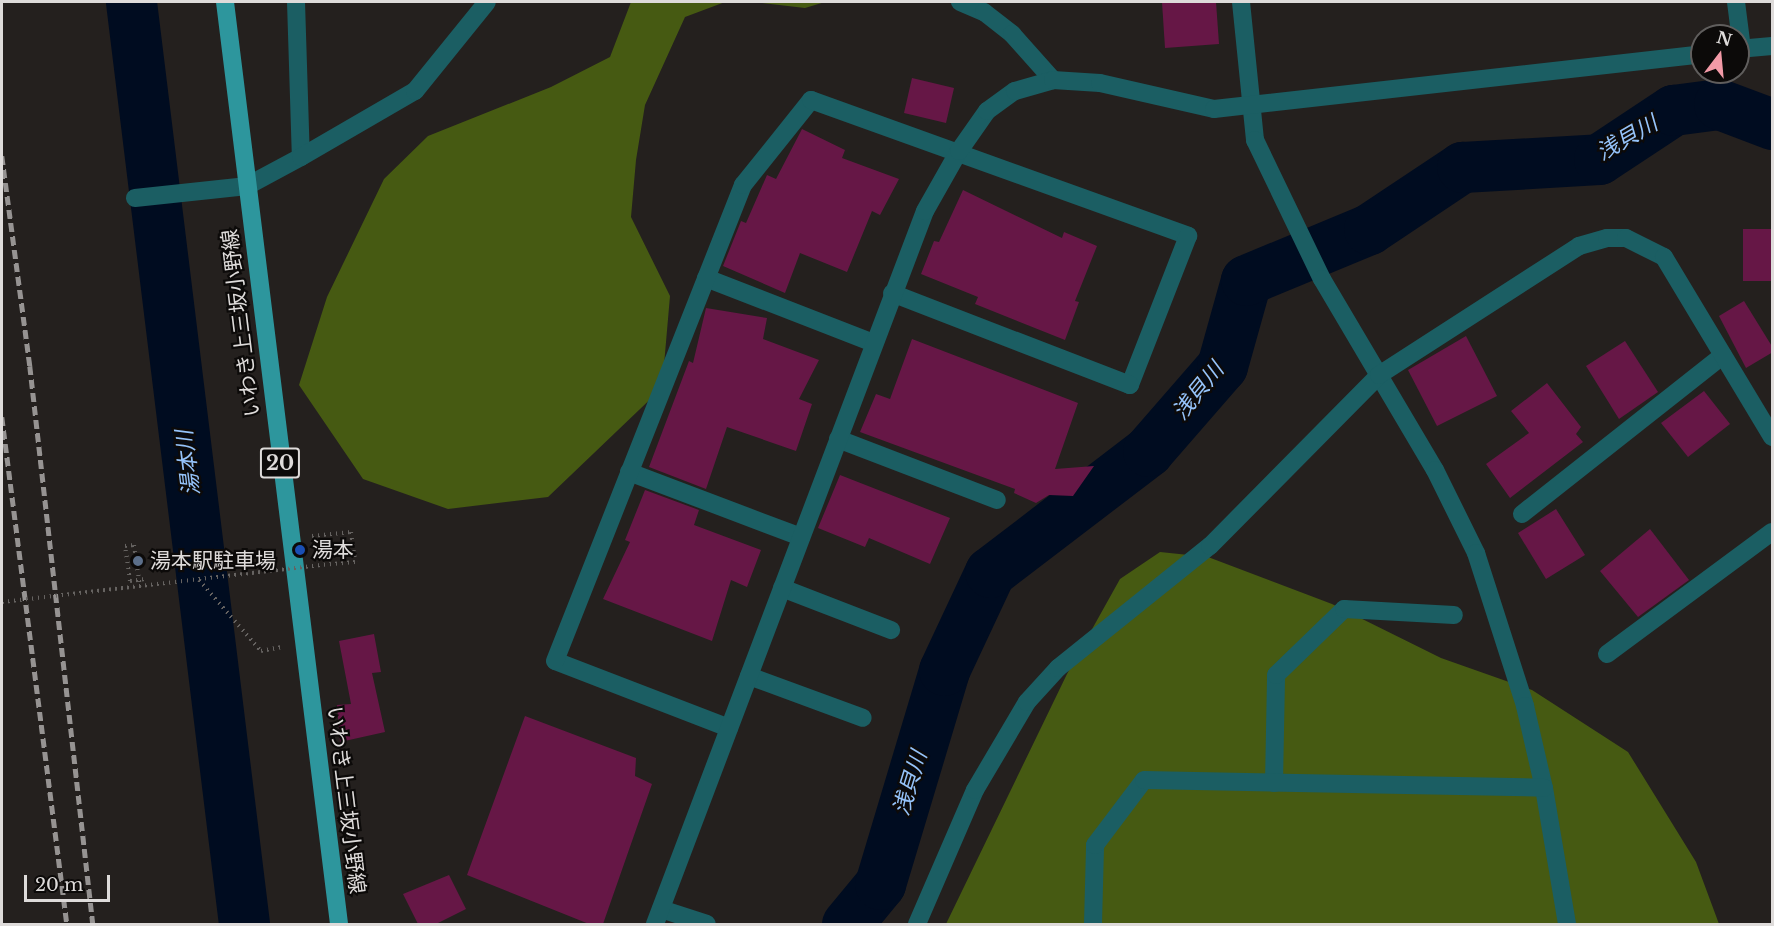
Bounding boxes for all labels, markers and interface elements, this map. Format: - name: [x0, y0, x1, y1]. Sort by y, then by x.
- north arrow: [1690, 24, 1750, 84]
- text: N: [1714, 27, 1734, 50]
- water label: 浅貝川: [1592, 110, 1662, 166]
- street label: いわき上三坂小野線: [217, 228, 265, 418]
- water label: 浅貝川: [1167, 357, 1229, 425]
- water label: 湯本川: [171, 429, 205, 497]
- road number: 20: [259, 446, 301, 480]
- place label: 湯本: [312, 537, 354, 563]
- marker: 湯本: [293, 543, 307, 557]
- place label: 湯本駅駐車場: [150, 548, 276, 574]
- marker: 湯本駅駐車場: [131, 554, 145, 568]
- street label: いわき上三坂小野線: [322, 705, 370, 895]
- water label: 浅貝川: [888, 748, 932, 818]
- scale bar: [27, 863, 112, 901]
- text: 20 m: [35, 874, 83, 896]

